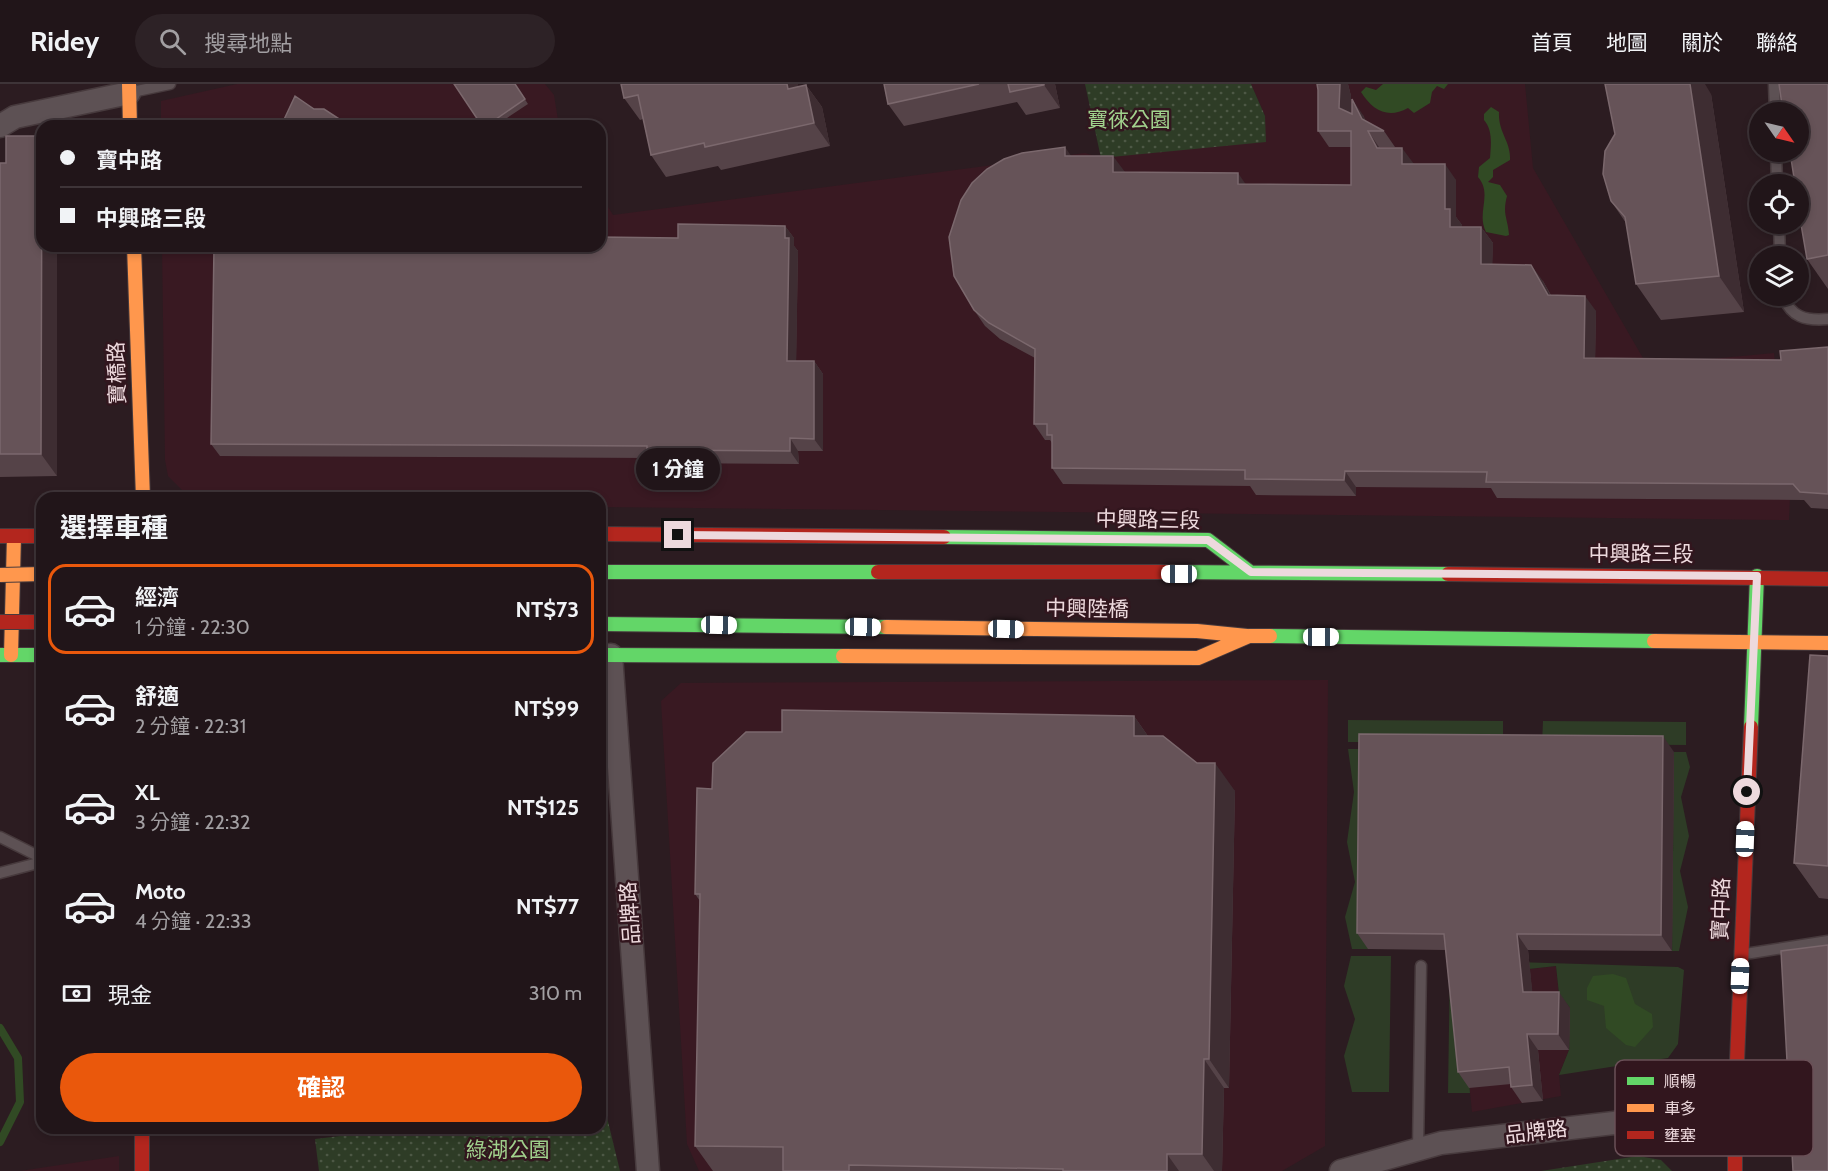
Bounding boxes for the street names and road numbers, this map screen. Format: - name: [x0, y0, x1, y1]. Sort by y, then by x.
- street label: 寶橋路: [103, 341, 130, 405]
- street label: 中興路三段: [1095, 506, 1201, 533]
- street label: 中興路三段: [1589, 541, 1694, 566]
- street label: 中興陸橋: [1045, 595, 1129, 622]
- street label: 寶中路: [1707, 877, 1734, 941]
- street label: 品牌路: [615, 881, 644, 945]
- street label: 品牌路: [1503, 1115, 1569, 1148]

